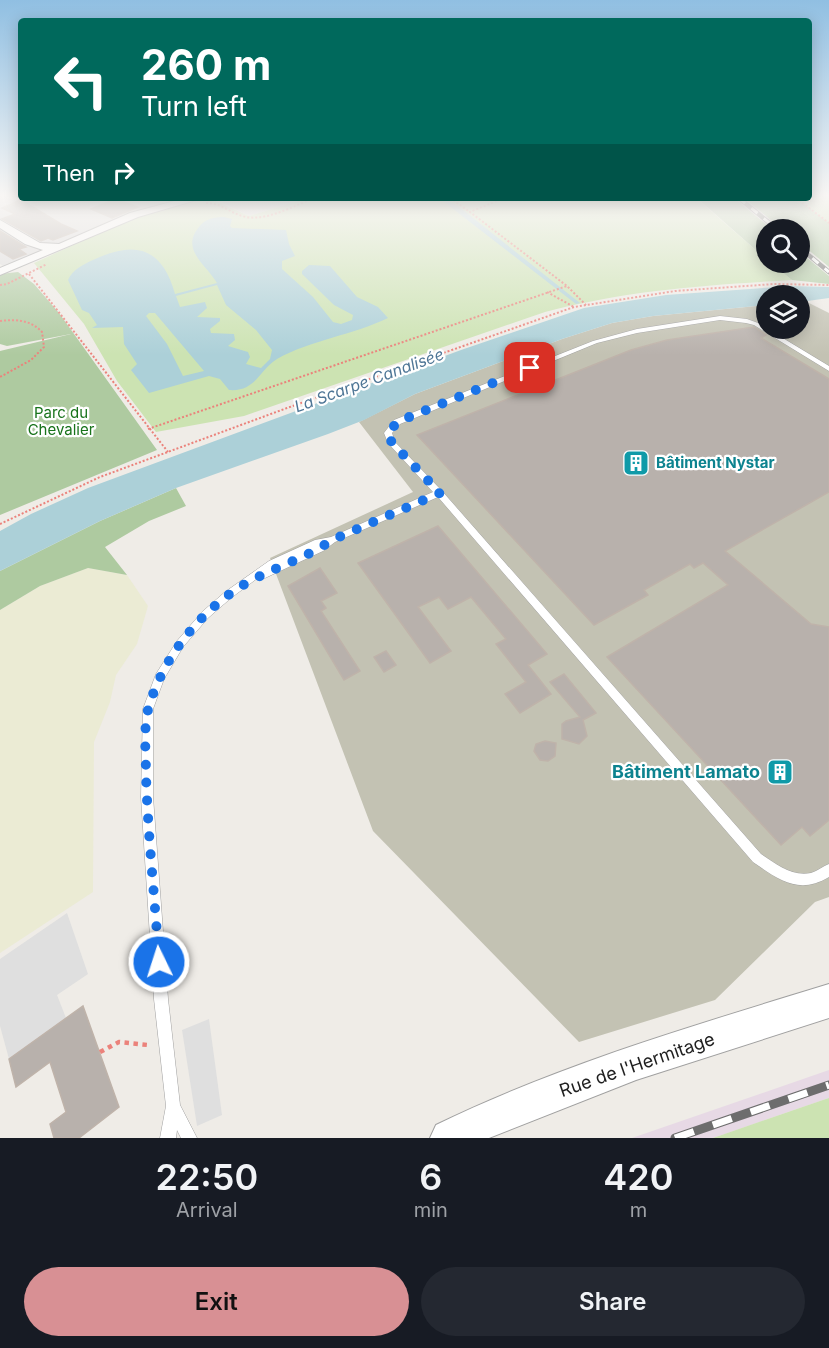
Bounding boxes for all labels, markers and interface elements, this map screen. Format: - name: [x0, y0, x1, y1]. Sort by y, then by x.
- text: 260 m: [141, 39, 271, 90]
- icon: left: [42, 42, 120, 120]
- text: Turn left: [141, 90, 247, 123]
- icon: right: [107, 156, 140, 189]
- text: Then: [42, 160, 95, 186]
- map controls: [756, 219, 810, 339]
- button: search: [756, 219, 810, 273]
- button: layers: [756, 285, 810, 339]
- pin: [504, 342, 555, 393]
- water label: La Scarpe Canalisée: [291, 344, 447, 416]
- icon: arrive: [513, 351, 546, 384]
- park label: Parc du Chevalier: [28, 403, 95, 439]
- building icon: Bâtiment Nystar: [621, 448, 651, 478]
- place label: Bâtiment Nystar: [656, 453, 775, 472]
- building icon: Bâtiment Lamato: [765, 757, 795, 787]
- place label: Bâtiment Lamato: [612, 761, 760, 782]
- position arrow: [127, 930, 191, 994]
- street label: Rue de l'Hermitage: [556, 1028, 717, 1101]
- text: 22:50: [155, 1155, 258, 1199]
- text: 6: [419, 1155, 442, 1199]
- text: 420: [603, 1155, 673, 1199]
- text: Arrival: [176, 1198, 238, 1222]
- text: min: [414, 1198, 448, 1222]
- text: m: [630, 1198, 647, 1222]
- button: Exit: [24, 1267, 409, 1336]
- button: Share: [421, 1267, 805, 1336]

